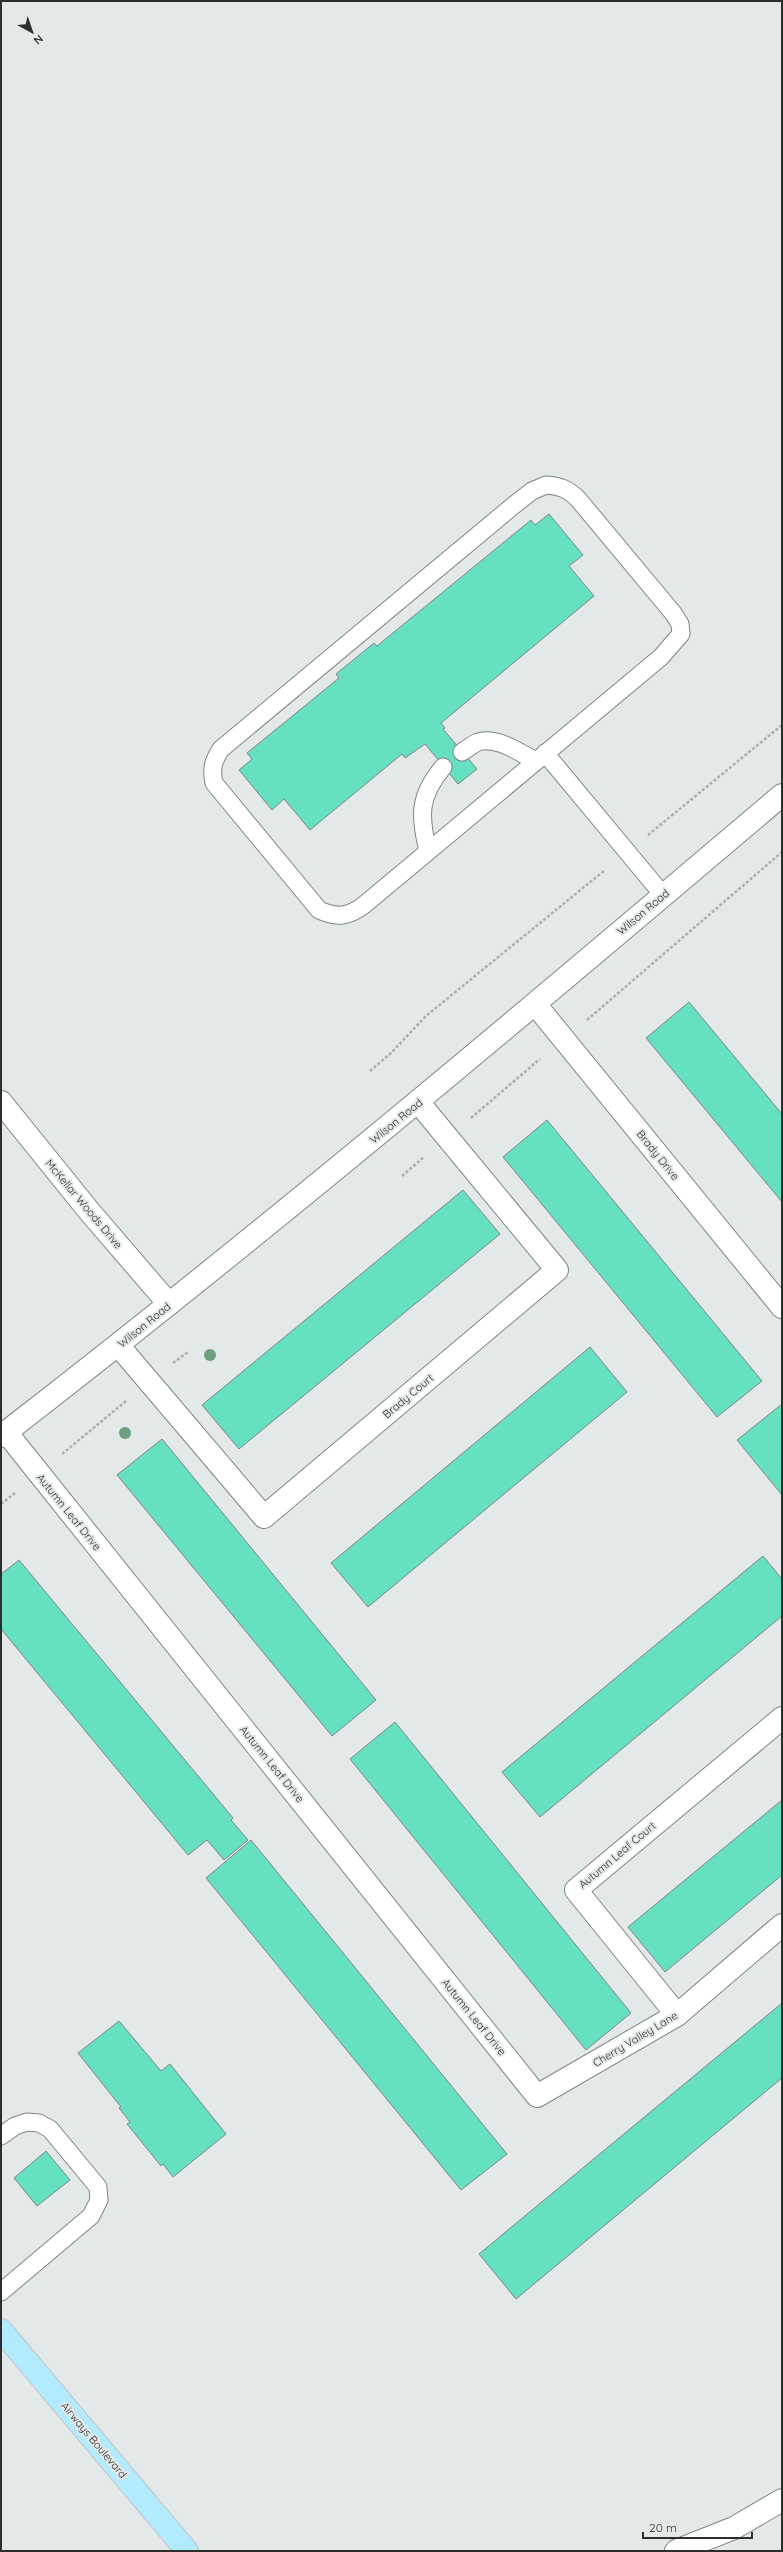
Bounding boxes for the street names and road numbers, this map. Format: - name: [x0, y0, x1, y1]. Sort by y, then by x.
- street label: Wilson Road: [614, 886, 672, 938]
- street label: Wilson Road: [367, 1095, 425, 1147]
- street label: Brady Drive: [634, 1127, 682, 1183]
- street label: McKellar Woods Drive: [43, 1157, 125, 1251]
- street label: Wilson Road: [115, 1299, 173, 1351]
- street label: Brady Court: [380, 1371, 436, 1421]
- street label: Autumn Leaf Drive: [34, 1471, 104, 1553]
- street label: Autumn Leaf Drive: [237, 1723, 307, 1805]
- street label: Autumn Leaf Court: [576, 1818, 659, 1891]
- street label: Autumn Leaf Drive: [439, 1976, 509, 2058]
- street label: Cherry Valley Lane: [590, 2008, 680, 2070]
- street label: Airways Boulevard: [58, 2399, 130, 2481]

